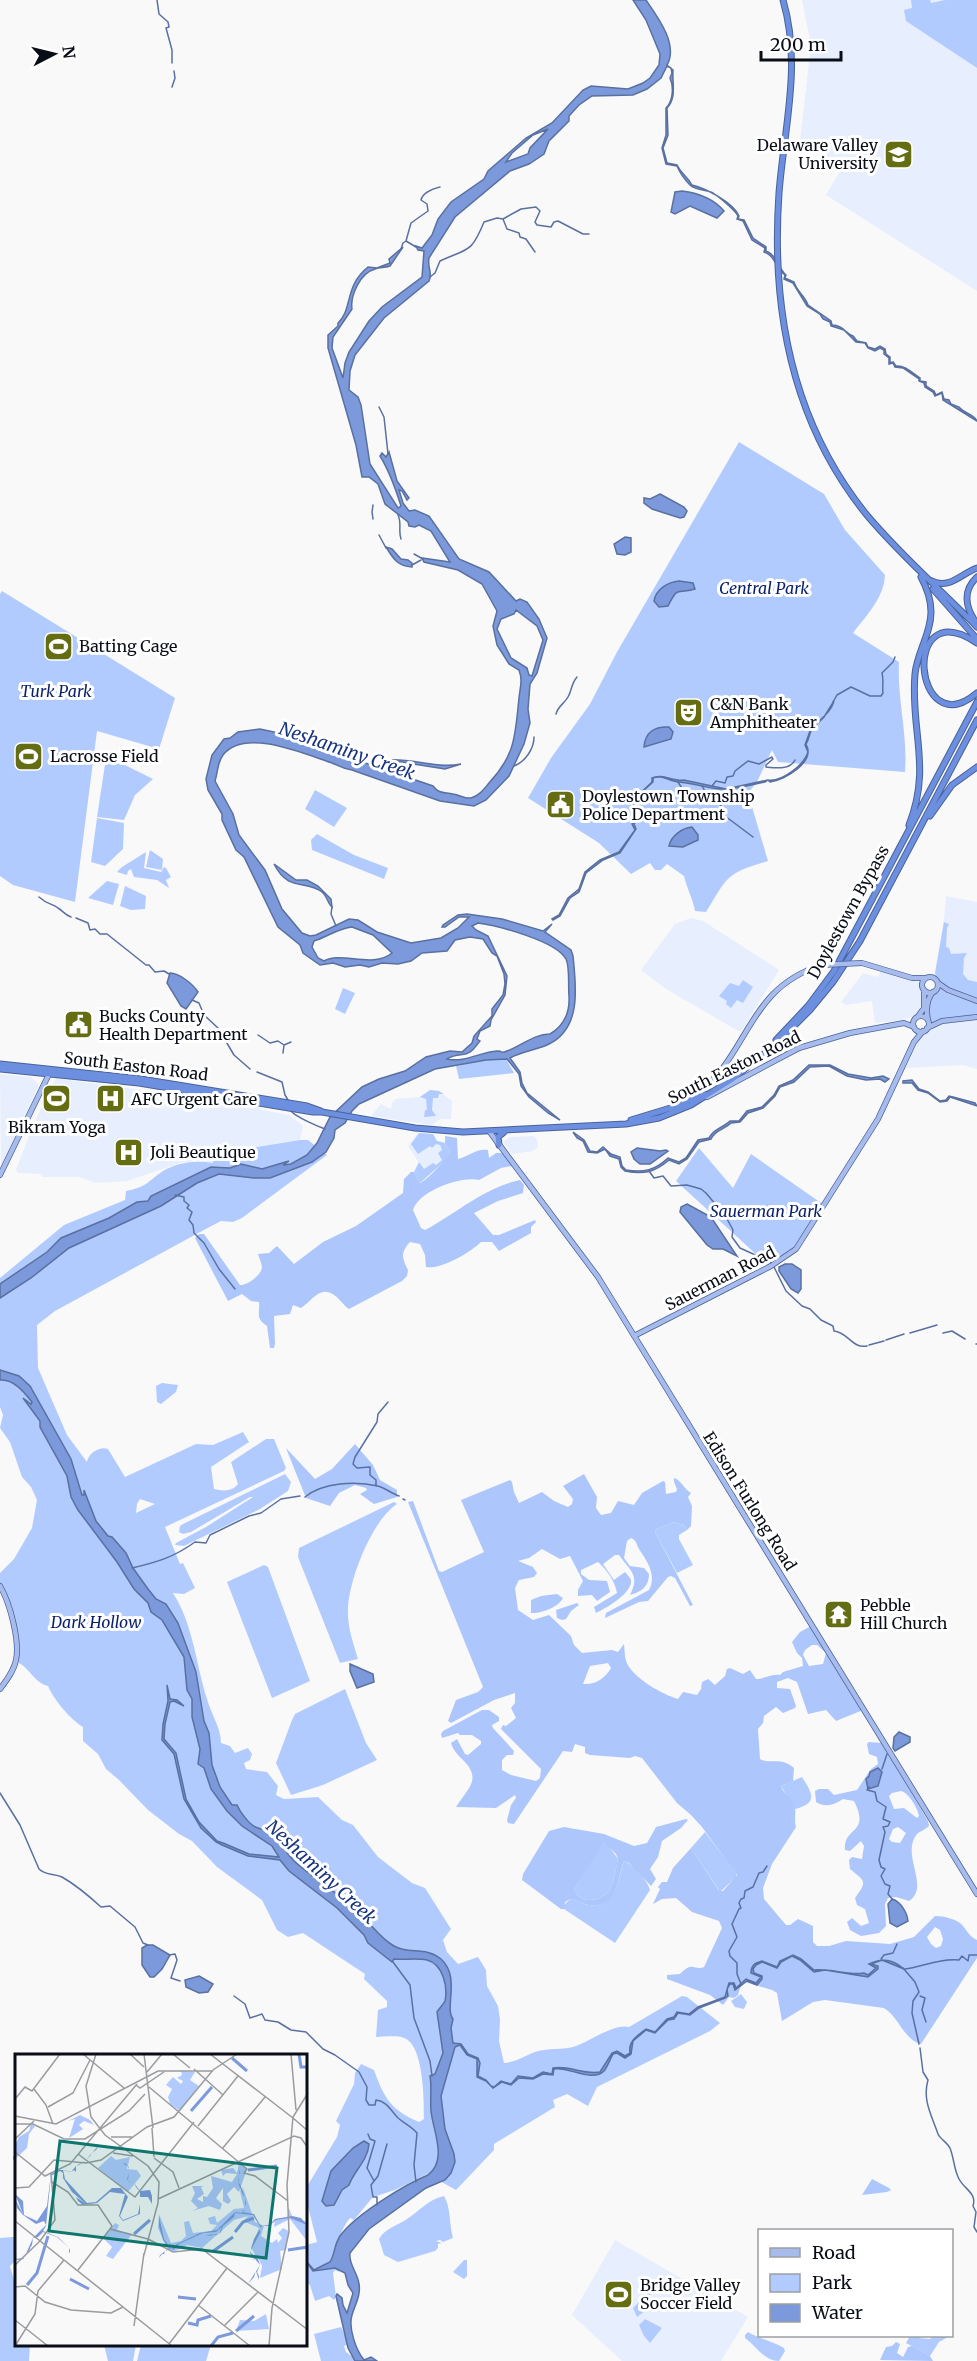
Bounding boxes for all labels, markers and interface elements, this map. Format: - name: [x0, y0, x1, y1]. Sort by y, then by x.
- north arrow: [24, 24, 84, 84]
- scale bar: [761, 24, 840, 62]
- text: 200 m: [770, 33, 826, 56]
- text: N: [58, 45, 80, 60]
- place label: Delaware Valley University: [757, 135, 879, 173]
- school or university icon: Delaware Valley University: [883, 138, 915, 170]
- park label: Central Park: [719, 578, 809, 598]
- sports icon: Batting Cage: [42, 630, 74, 662]
- place label: Batting Cage: [79, 636, 177, 656]
- park label: Turk Park: [20, 681, 92, 701]
- place label: C&N Bank Amphitheater: [709, 694, 817, 732]
- theatre icon: C&N Bank Amphitheater: [673, 697, 705, 729]
- water label: Neshaminy Creek: [276, 716, 418, 785]
- sports icon: Lacrosse Field: [13, 740, 45, 772]
- place label: Lacrosse Field: [50, 746, 159, 766]
- place label: Doylestown Township Police Department: [582, 786, 755, 824]
- public building icon: Doylestown Township Police Department: [545, 789, 577, 821]
- street label: Doylestown Bypass: [803, 842, 893, 982]
- place label: Bucks County Health Department: [99, 1006, 248, 1044]
- public building icon: Bucks County Health Department: [62, 1009, 94, 1041]
- street label: South Easton Road: [664, 1026, 804, 1108]
- street label: South Easton Road: [63, 1047, 210, 1085]
- sports icon: Bikram Yoga: [41, 1083, 73, 1115]
- hospital icon: AFC Urgent Care: [94, 1083, 126, 1115]
- place label: AFC Urgent Care: [130, 1089, 257, 1109]
- place label: Bikram Yoga: [8, 1117, 106, 1137]
- hospital icon: Joli Beautique: [113, 1136, 145, 1168]
- place label: Joli Beautique: [149, 1142, 256, 1162]
- park label: Sauerman Park: [710, 1201, 822, 1221]
- street label: Sauerman Road: [661, 1241, 779, 1314]
- street label: Edison Furlong Road: [699, 1428, 801, 1574]
- place label: Pebble Hill Church: [860, 1595, 948, 1633]
- temple icon: Pebble Hill Church: [823, 1598, 855, 1630]
- park label: Dark Hollow: [50, 1612, 141, 1632]
- water label: Neshaminy Creek: [261, 1815, 381, 1929]
- inset map: [15, 2054, 308, 2346]
- legend: [758, 2229, 953, 2337]
- text: Road: [812, 2241, 856, 2264]
- text: Park: [812, 2271, 853, 2294]
- place label: Bridge Valley Soccer Field: [640, 2275, 741, 2313]
- sports icon: Bridge Valley Soccer Field: [603, 2278, 635, 2310]
- text: Water: [811, 2301, 863, 2324]

